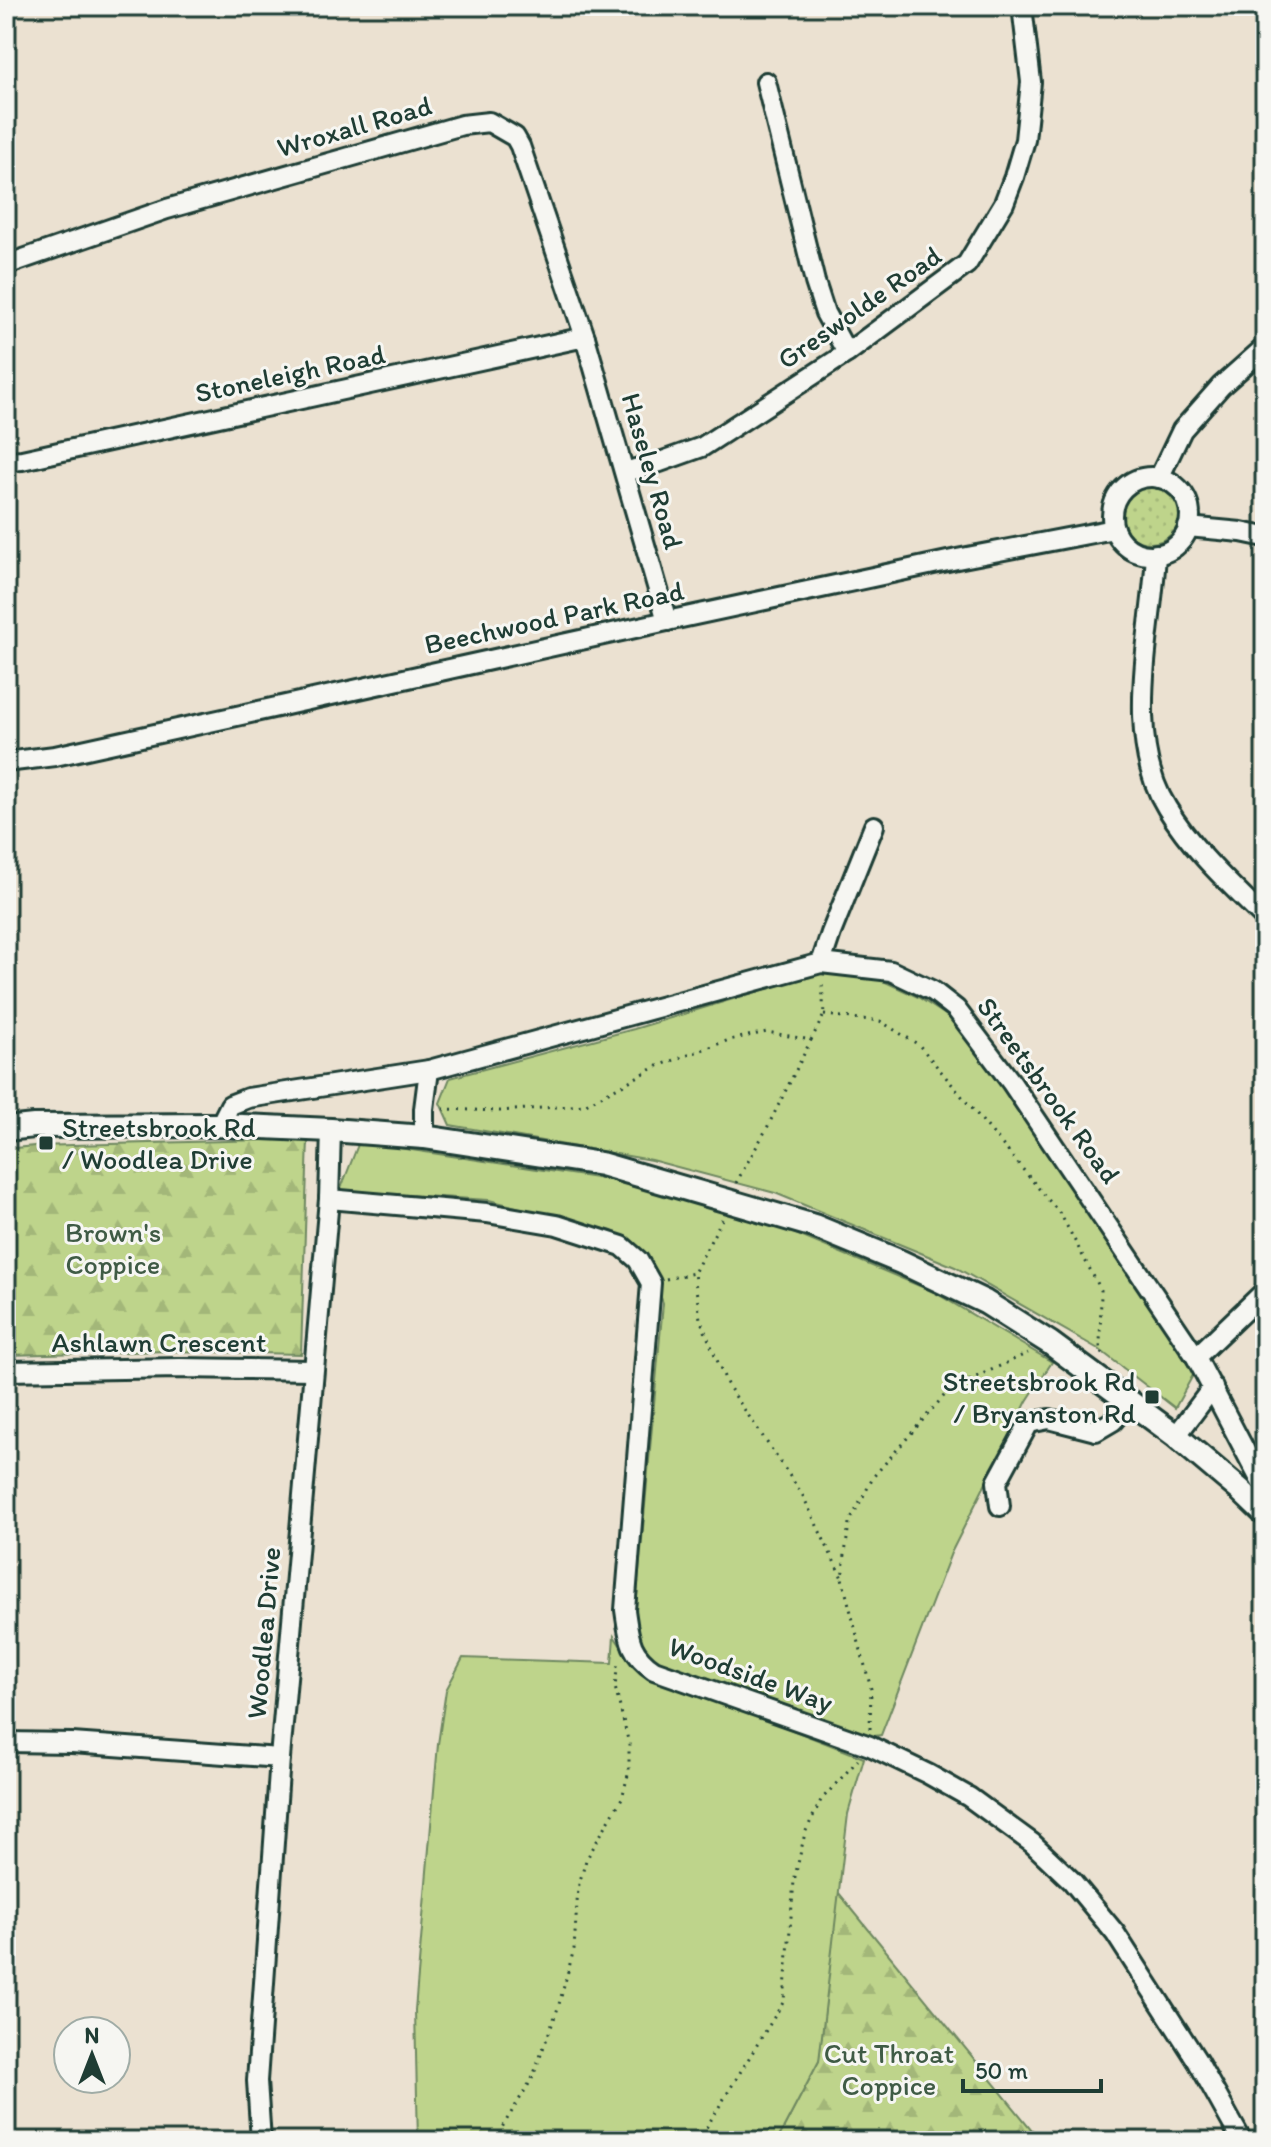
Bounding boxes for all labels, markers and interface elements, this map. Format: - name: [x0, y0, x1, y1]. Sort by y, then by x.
- street label: Wroxall Road: [273, 88, 435, 164]
- street label: Greswolde Road: [770, 238, 948, 376]
- street label: Stoneleigh Road: [192, 336, 388, 410]
- street label: Haseley Road: [614, 389, 692, 554]
- street label: Beechwood Park Road: [421, 573, 687, 661]
- street label: Streetsbrook Road: [970, 990, 1128, 1190]
- place label: Streetsbrook Rd / Woodlea Drive: [62, 1110, 255, 1176]
- marker: Streetsbrook Rd / Woodlea Drive: [37, 1134, 55, 1152]
- park label: Brown's Coppice: [65, 1215, 161, 1281]
- street label: Ashlawn Crescent: [51, 1325, 267, 1359]
- place label: Streetsbrook Rd / Bryanston Rd: [943, 1364, 1137, 1430]
- marker: Streetsbrook Rd / Bryanston Rd: [1143, 1388, 1161, 1406]
- street label: Woodlea Drive: [239, 1546, 287, 1720]
- street label: Woodside Way: [664, 1629, 838, 1719]
- north arrow: [52, 2015, 132, 2095]
- text: N: [85, 2022, 99, 2049]
- park label: Cut Throat Coppice: [824, 2036, 954, 2102]
- scale bar: [963, 2043, 1101, 2093]
- text: 50 m: [975, 2056, 1028, 2085]

